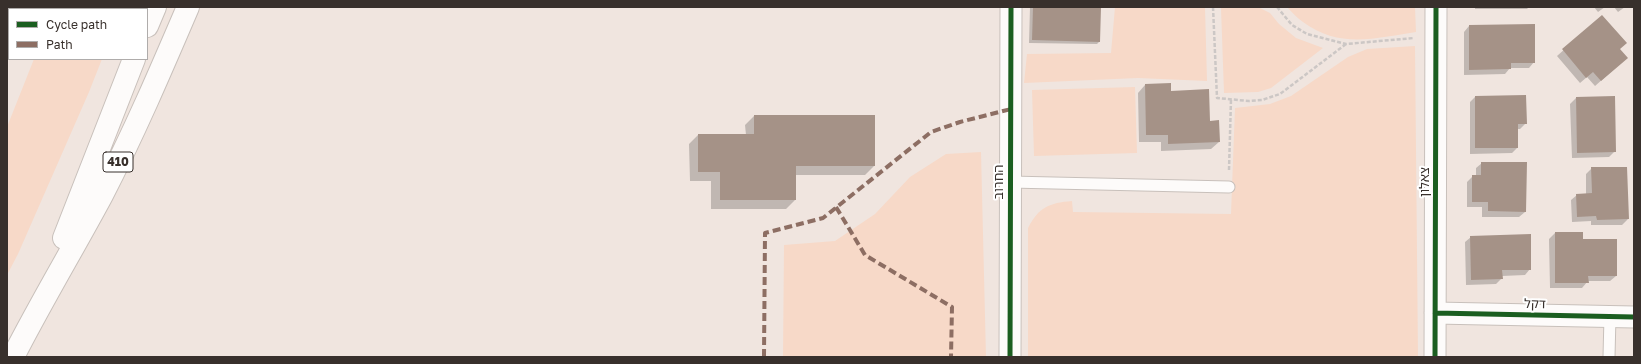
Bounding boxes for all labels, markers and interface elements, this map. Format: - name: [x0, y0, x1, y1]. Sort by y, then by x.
- legend: [8, 8, 148, 60]
- text: Cycle path: [46, 17, 107, 32]
- text: Path: [46, 37, 73, 52]
- road number: 410: [103, 152, 133, 172]
- street label: החרוב: [991, 165, 1007, 199]
- street label: צאלון: [1417, 167, 1433, 197]
- street label: דקל: [1524, 296, 1546, 312]

